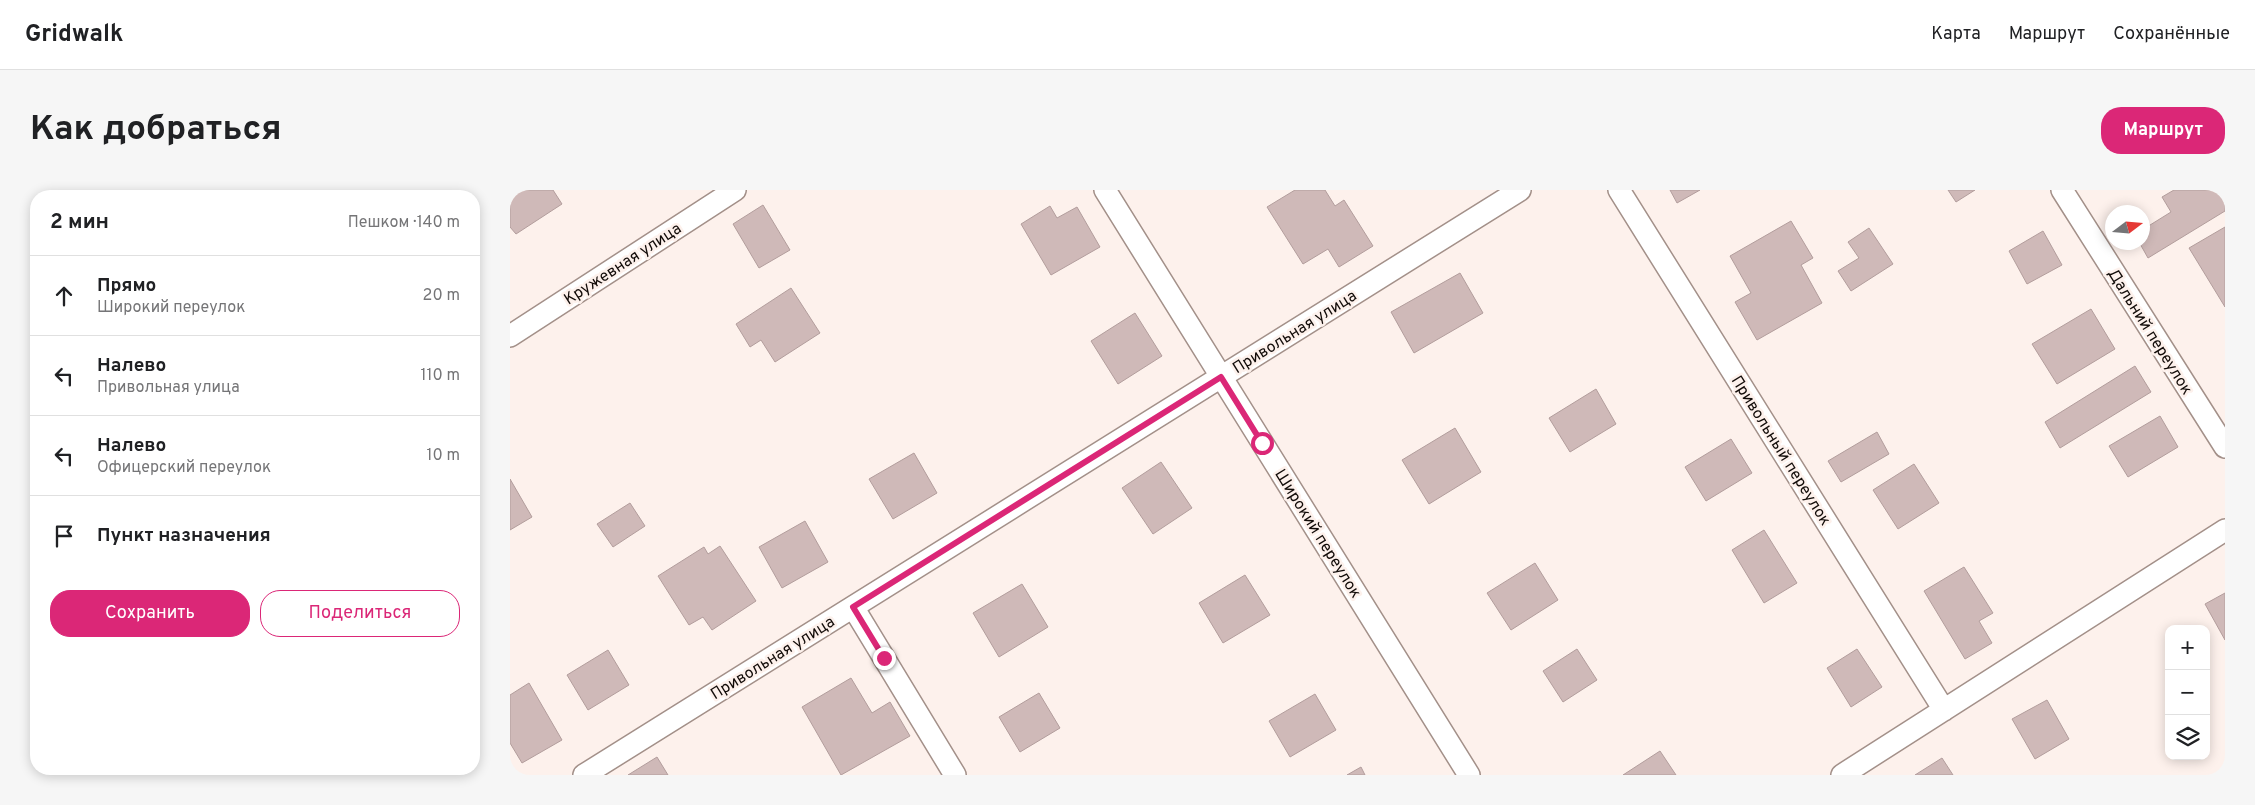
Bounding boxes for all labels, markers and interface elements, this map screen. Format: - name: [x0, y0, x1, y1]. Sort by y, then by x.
- text: Gridwalk: [25, 20, 123, 50]
- text: Карта: [1931, 23, 1981, 46]
- text: Маршрут: [2009, 23, 2085, 46]
- text: Сохранённые: [2113, 23, 2230, 46]
- button: Маршрут: [2101, 107, 2225, 154]
- text: Как добраться: [30, 108, 282, 152]
- north arrow: [2105, 205, 2150, 250]
- text: 2 мин: [50, 209, 109, 236]
- text: Пешком · 140 m: [348, 213, 460, 233]
- street label: Кружевная улица: [561, 219, 686, 310]
- street label: Дальний переулок: [2102, 265, 2196, 399]
- text: Прямо: [97, 274, 156, 298]
- icon: ahead: [50, 282, 78, 310]
- text: 20 m: [423, 286, 460, 306]
- street label: Привольная улица: [1229, 286, 1361, 379]
- text: Широкий переулок: [97, 298, 245, 318]
- text: Налево: [97, 354, 166, 378]
- icon: left: [50, 362, 78, 390]
- text: 110 m: [420, 366, 460, 386]
- street label: Привольный переулок: [1726, 372, 1835, 530]
- text: Привольная улица: [97, 378, 240, 398]
- route start: [1251, 432, 1274, 455]
- text: Налево: [97, 434, 166, 458]
- icon: left: [50, 442, 78, 470]
- text: 10 m: [426, 446, 460, 466]
- text: Офицерский переулок: [97, 458, 271, 478]
- street label: Широкий переулок: [1269, 466, 1365, 602]
- icon: arrive: [50, 522, 78, 550]
- text: Пункт назначения: [97, 524, 271, 548]
- button: Сохранить: [50, 590, 250, 637]
- button: Поделиться: [260, 590, 460, 637]
- street label: Привольная улица: [707, 612, 839, 705]
- map controls: [2165, 625, 2210, 760]
- button: +: [2165, 625, 2210, 670]
- route end: [873, 647, 896, 670]
- button: −: [2165, 670, 2210, 715]
- button: layers: [2165, 715, 2210, 760]

